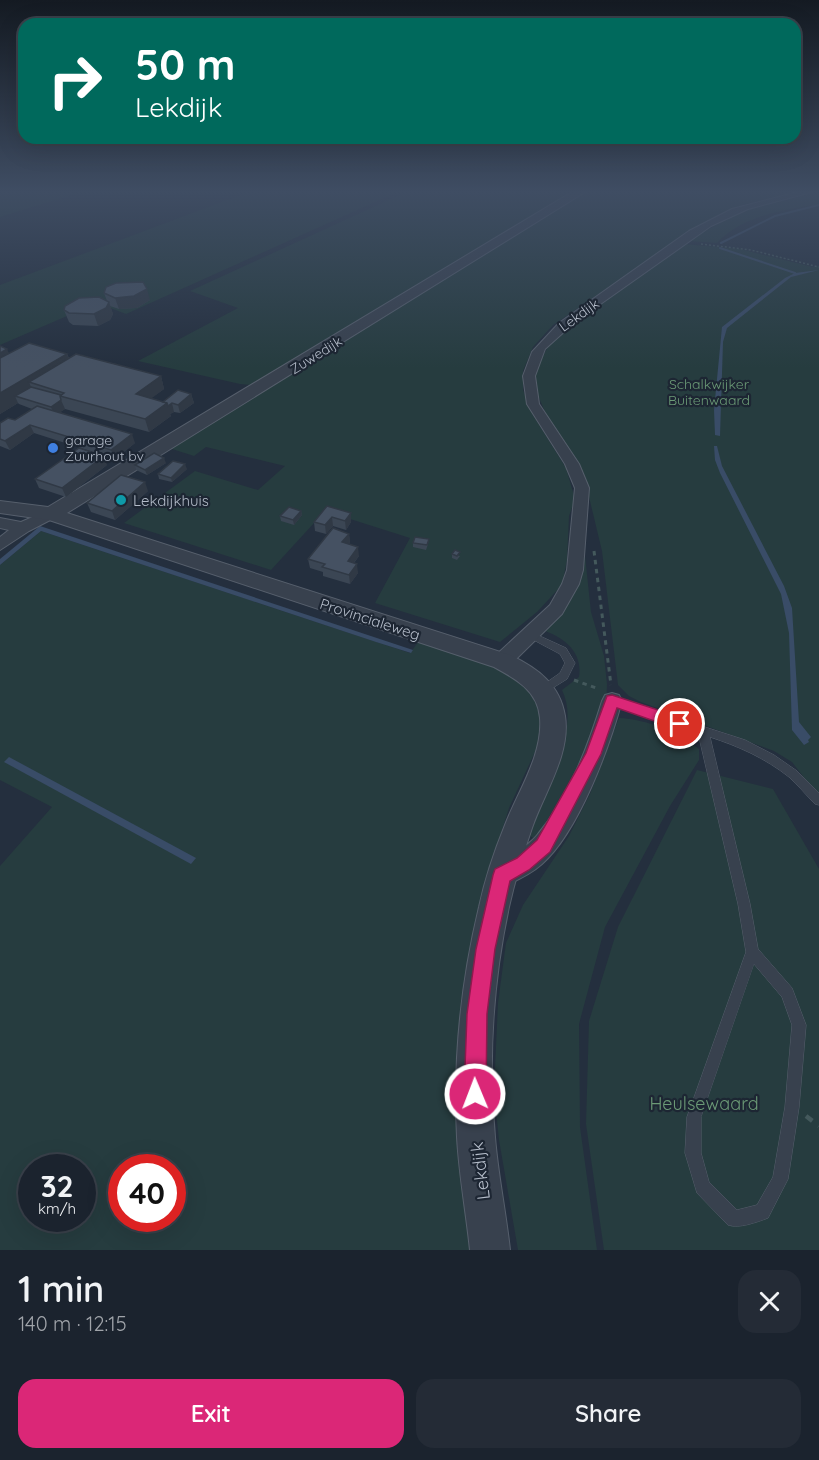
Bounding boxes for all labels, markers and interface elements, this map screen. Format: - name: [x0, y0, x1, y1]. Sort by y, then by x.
- text: 50 m: [135, 38, 235, 91]
- icon: right: [36, 42, 114, 120]
- text: Lekdijk: [135, 90, 222, 124]
- street label: Lekdijk: [555, 294, 603, 336]
- street label: Zuwedijk: [287, 332, 345, 378]
- park label: Schalkwijker Buitenwaard: [668, 375, 750, 409]
- place label: garage Zuurhout bv: [65, 431, 144, 465]
- marker: garage Zuurhout bv: [46, 441, 60, 455]
- place label: Lekdijkhuis: [133, 491, 209, 510]
- marker: Lekdijkhuis: [114, 493, 128, 507]
- street label: Provincialeweg: [318, 594, 422, 644]
- pin: [654, 698, 705, 749]
- icon: arrive: [663, 707, 696, 740]
- position arrow: [443, 1062, 507, 1126]
- park label: Heulsewaard: [649, 1092, 759, 1115]
- street label: Lekdijk: [465, 1141, 495, 1201]
- speed limit sign: 40: [108, 1154, 186, 1232]
- text: 32: [40, 1167, 74, 1205]
- text: km/h: [38, 1199, 76, 1218]
- text: 1 min: [18, 1266, 104, 1311]
- button: close: [738, 1270, 801, 1333]
- text: 140 m · 12:15: [18, 1311, 127, 1336]
- button: Exit: [18, 1379, 404, 1448]
- button: Share: [416, 1379, 801, 1448]

